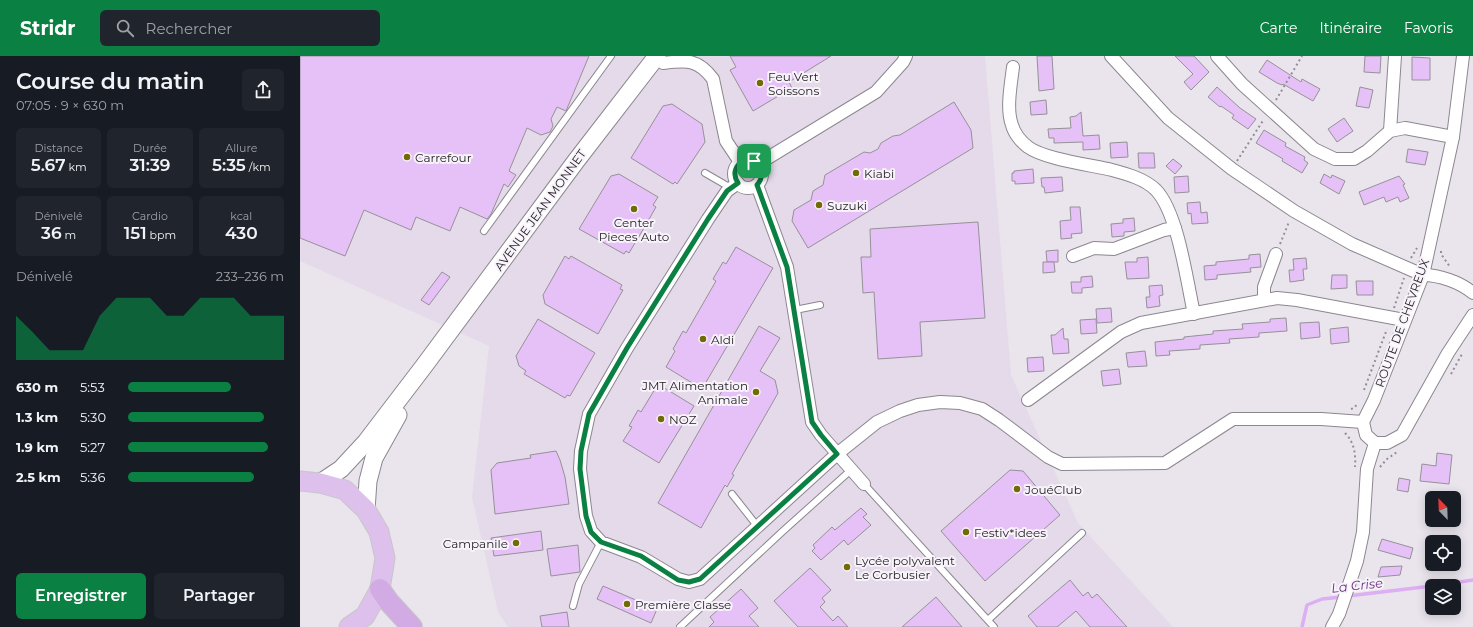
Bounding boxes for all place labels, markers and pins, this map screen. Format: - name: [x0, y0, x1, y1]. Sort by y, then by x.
- place label: Feu Vert Soissons: [768, 69, 819, 98]
- marker: Feu Vert Soissons: [755, 78, 765, 88]
- pin: [737, 144, 771, 178]
- place label: Carrefour: [415, 150, 472, 165]
- marker: Carrefour: [402, 152, 412, 162]
- place label: Kiabi: [864, 166, 894, 181]
- marker: Kiabi: [851, 168, 861, 178]
- place label: Suzuki: [827, 198, 867, 213]
- marker: Suzuki: [814, 200, 824, 210]
- marker: Center Pieces Auto: [629, 204, 639, 214]
- place label: Center Pieces Auto: [599, 215, 669, 244]
- place label: Aldi: [711, 332, 734, 347]
- marker: Aldi: [698, 334, 708, 344]
- place label: JMT Alimentation Animale: [641, 378, 748, 407]
- marker: JMT Alimentation Animale: [751, 387, 761, 397]
- place label: NOZ: [669, 412, 697, 427]
- marker: NOZ: [656, 414, 666, 424]
- place label: JouéClub: [1024, 482, 1082, 497]
- marker: JouéClub: [1012, 484, 1022, 494]
- place label: Festiv*idees: [974, 525, 1046, 540]
- marker: Festiv*idees: [961, 527, 971, 537]
- place label: Campanile: [443, 536, 508, 551]
- marker: Campanile: [511, 538, 521, 548]
- place label: Lycée polyvalent Le Corbusier: [855, 553, 955, 582]
- marker: Lycée polyvalent Le Corbusier: [842, 562, 852, 572]
- place label: Première Classe: [635, 597, 731, 612]
- marker: Première Classe: [622, 599, 632, 609]

